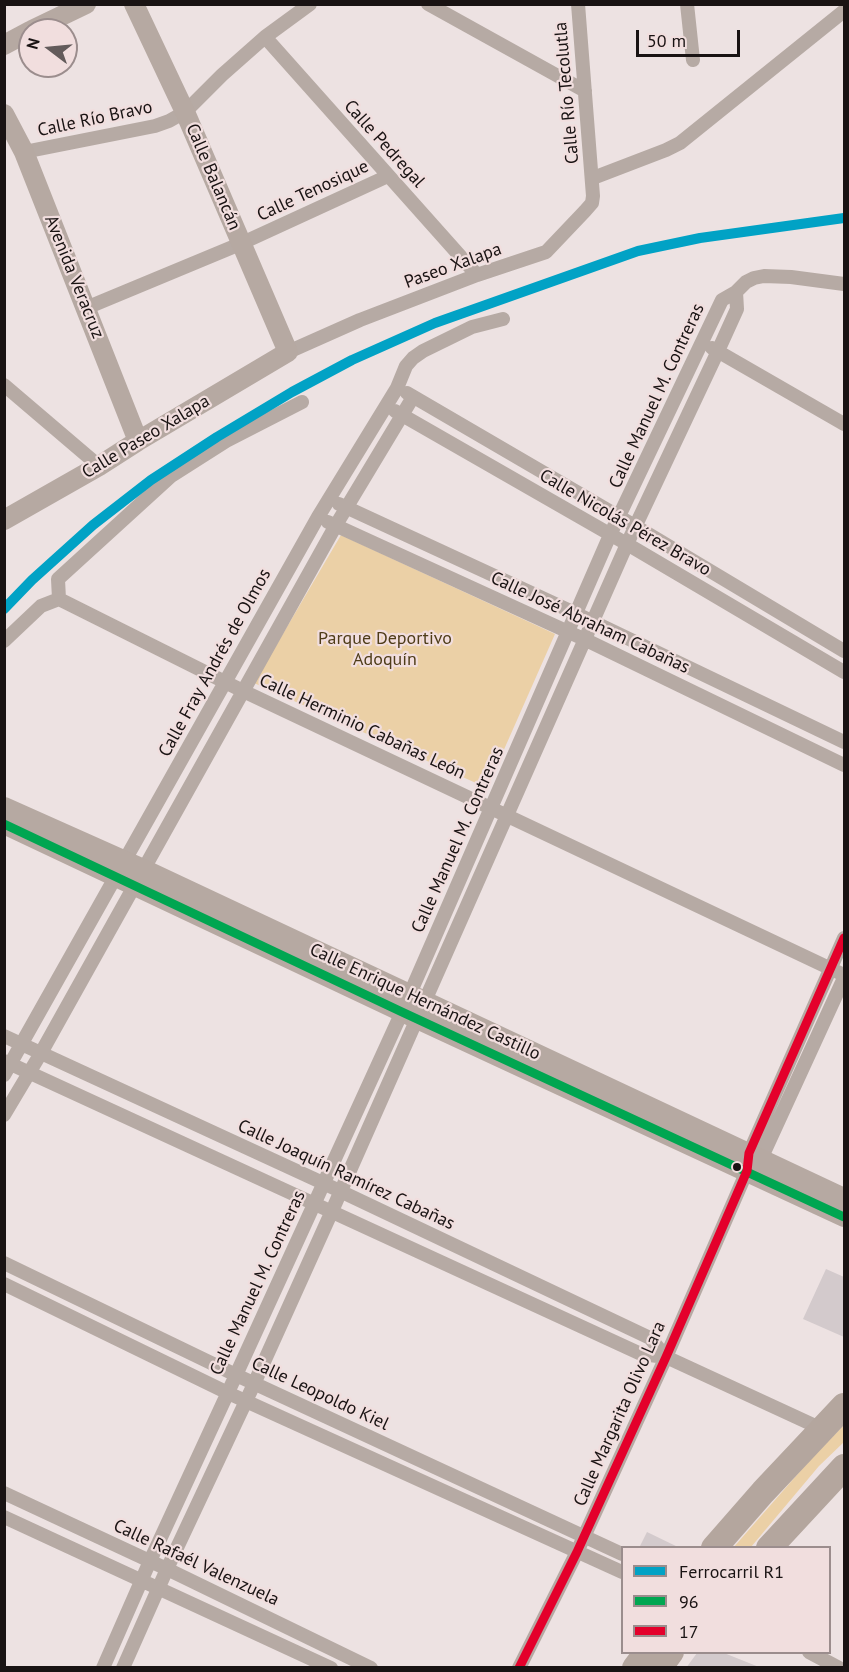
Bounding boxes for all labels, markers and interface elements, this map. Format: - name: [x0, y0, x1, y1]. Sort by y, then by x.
- north arrow: [18, 18, 78, 78]
- scale bar: [639, 18, 742, 56]
- street label: Calle Río Tecolutla: [550, 21, 584, 165]
- text: 50 m: [647, 29, 686, 52]
- text: N: [22, 36, 44, 51]
- street label: Calle Río Bravo: [36, 96, 154, 142]
- street label: Calle Pedregal: [339, 96, 429, 192]
- street label: Calle Balancán: [181, 120, 245, 234]
- street label: Calle Tenosique: [254, 156, 372, 226]
- street label: Avenida Veracruz: [39, 212, 109, 342]
- street label: Paseo Xalapa: [402, 238, 504, 294]
- street label: Calle Manuel M. Contreras: [605, 300, 709, 492]
- street label: Calle Paseo Xalapa: [78, 390, 214, 484]
- street label: Calle Nicolás Pérez Bravo: [535, 465, 715, 581]
- street label: Calle Fray Andrés de Olmos: [154, 565, 276, 761]
- street label: Calle José Abraham Cabañas: [487, 567, 693, 679]
- park label: Parque Deportivo Adoquín: [318, 628, 452, 670]
- street label: Calle Herminio Cabañas León: [256, 670, 468, 784]
- street label: Calle Manuel M. Contreras: [407, 744, 509, 936]
- street label: Calle Enrique Hernández Castillo: [306, 939, 544, 1065]
- street label: Calle Joaquín Ramírez Cabañas: [234, 1115, 458, 1235]
- unlabelled marker: [731, 1161, 743, 1173]
- street label: Calle Manuel M. Contreras: [206, 1187, 310, 1379]
- street label: Calle Margarita Olivo Lara: [569, 1318, 671, 1510]
- street label: Calle Leopoldo Kiel: [248, 1353, 392, 1435]
- street label: Calle Rafaél Valenzuela: [110, 1515, 282, 1611]
- legend: [621, 1546, 831, 1654]
- text: Ferrocarril R1: [679, 1560, 784, 1583]
- text: 96: [679, 1590, 699, 1613]
- text: 17: [679, 1620, 699, 1643]

